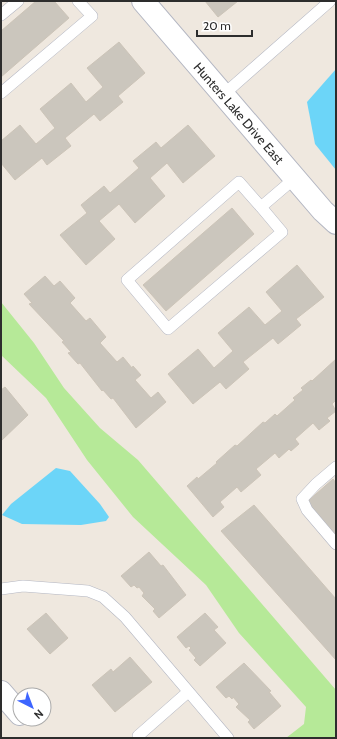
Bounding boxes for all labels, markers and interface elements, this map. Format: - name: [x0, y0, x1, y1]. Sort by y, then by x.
- scale bar: [197, 12, 252, 38]
- text: 20 m: [203, 18, 231, 33]
- street label: Hunters Lake Drive East: [190, 59, 288, 168]
- north arrow: [12, 687, 52, 727]
- text: N: [31, 707, 46, 722]

